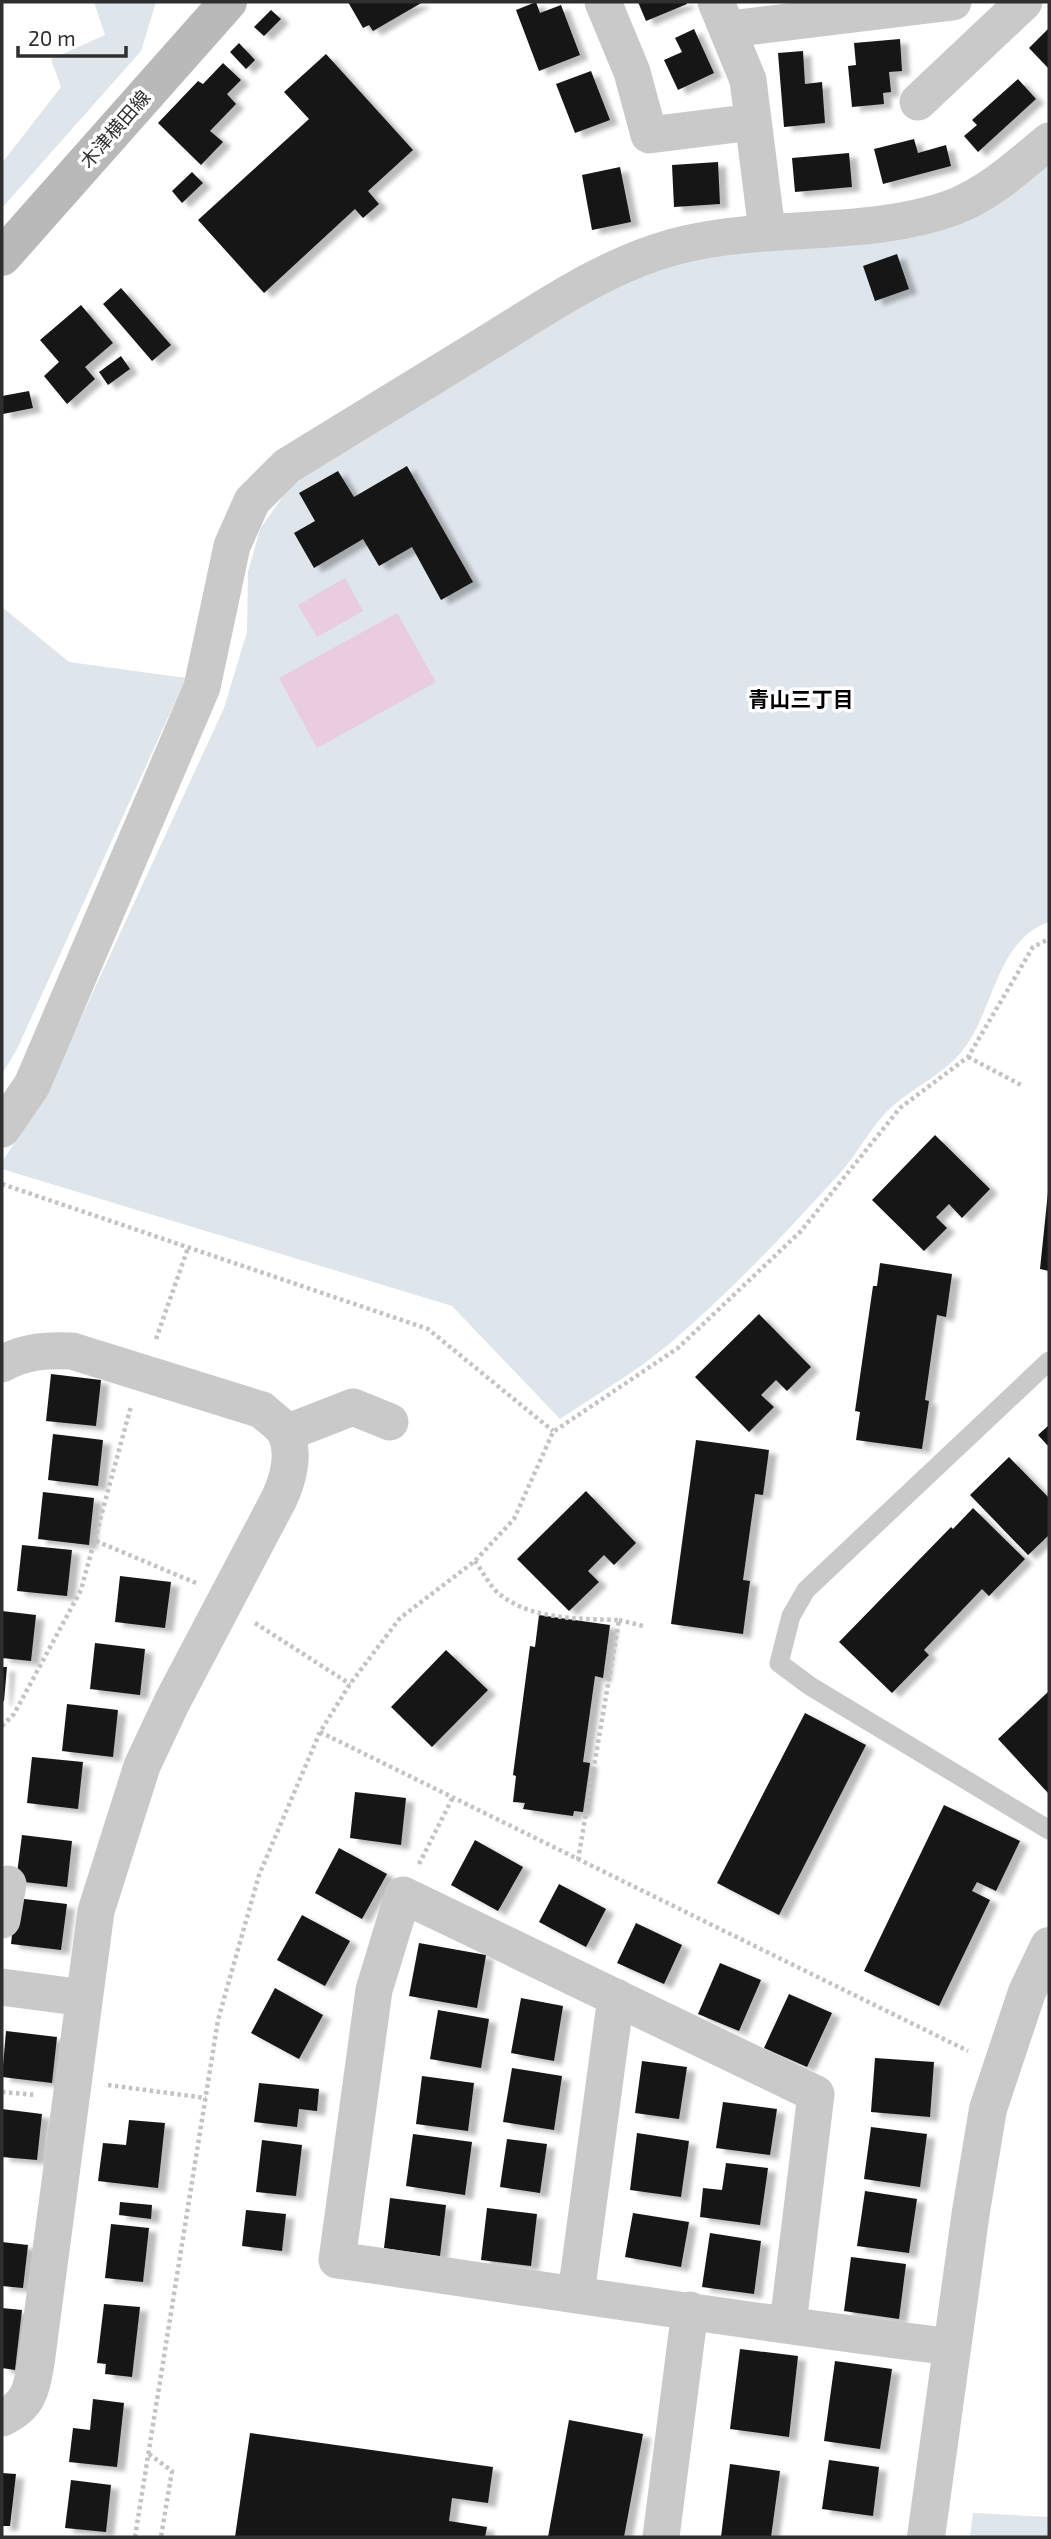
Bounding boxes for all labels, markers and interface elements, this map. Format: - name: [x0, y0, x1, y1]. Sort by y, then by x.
- scale bar: [18, 14, 126, 58]
- text: 20 m: [28, 25, 76, 50]
- street label: 木津横田線: [75, 85, 154, 172]
- district label: 青山三丁目: [749, 686, 854, 711]

